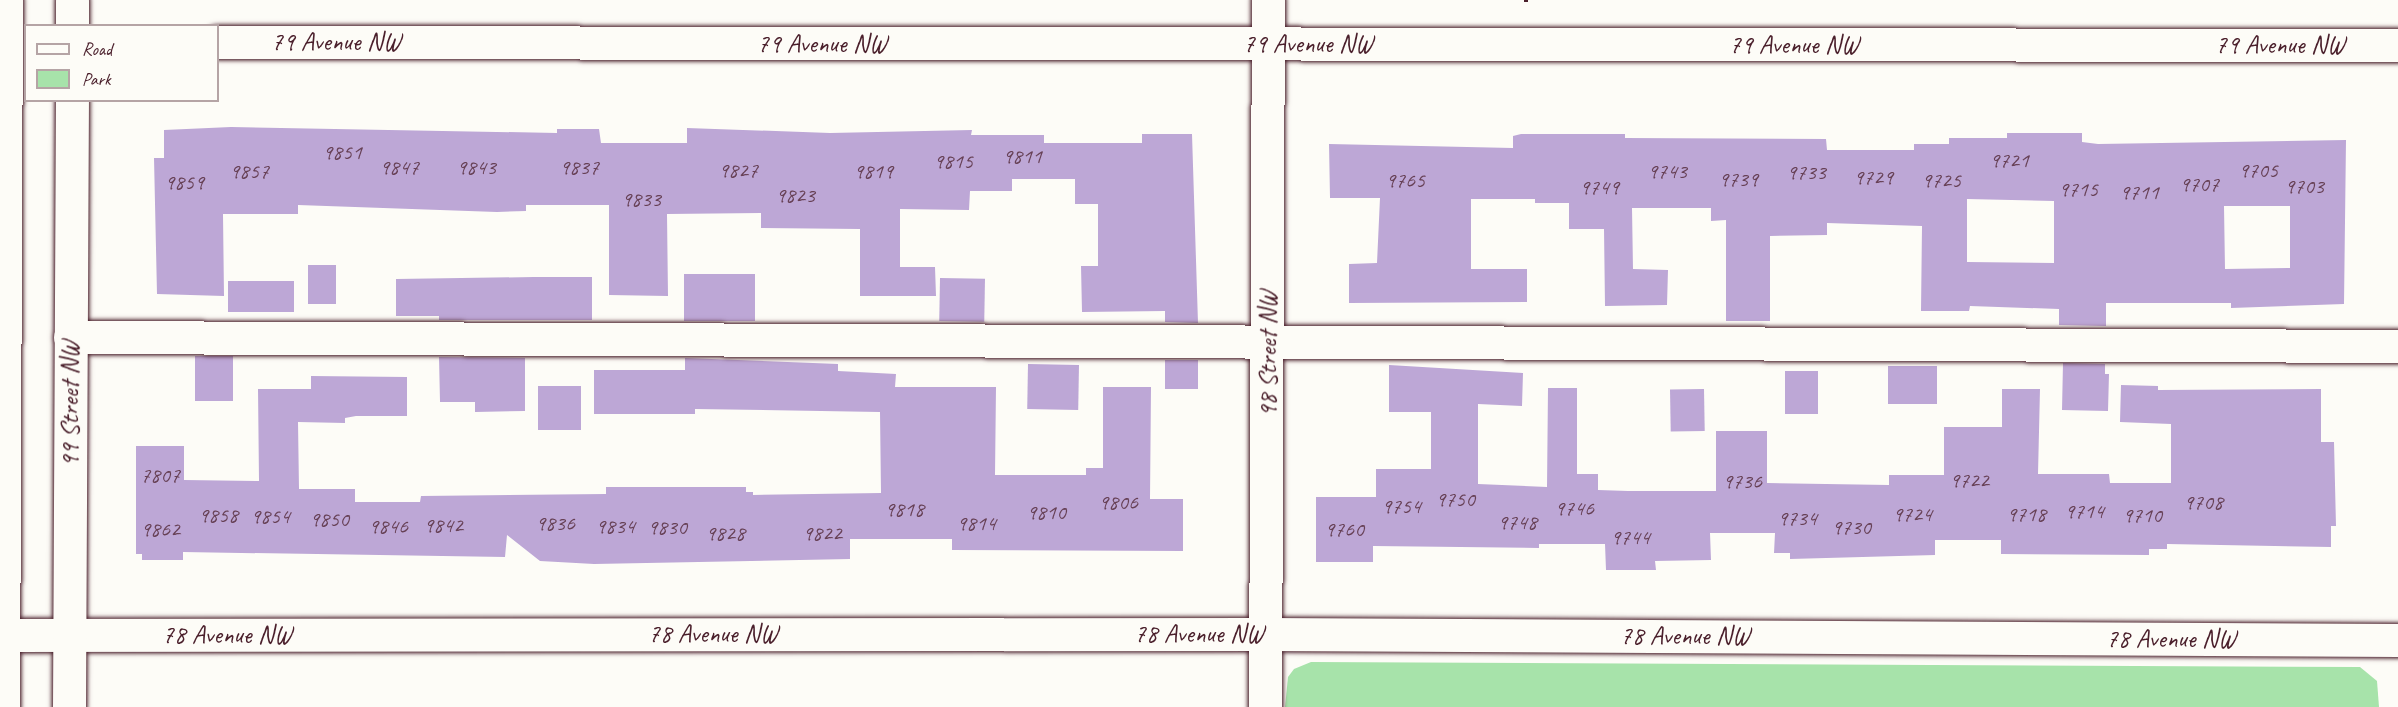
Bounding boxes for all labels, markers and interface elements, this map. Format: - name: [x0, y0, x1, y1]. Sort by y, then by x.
- legend: [24, 24, 219, 102]
- street label: 79 Avenue NW: [271, 26, 401, 58]
- street label: 79 Avenue NW: [757, 28, 887, 60]
- street label: 79 Avenue NW: [1243, 28, 1373, 60]
- street label: 79 Avenue NW: [1729, 29, 1859, 61]
- street label: 79 Avenue NW: [2215, 29, 2345, 61]
- text: Road: [82, 38, 112, 60]
- text: Park: [82, 68, 111, 90]
- house number: 9851: [322, 140, 362, 166]
- house number: 9811: [1002, 144, 1042, 170]
- house number: 9721: [1989, 148, 2029, 174]
- house number: 9815: [933, 149, 973, 175]
- house number: 9847: [379, 155, 419, 181]
- house number: 9843: [456, 155, 496, 181]
- house number: 9837: [559, 155, 599, 181]
- house number: 9827: [718, 158, 758, 184]
- house number: 9705: [2238, 158, 2278, 184]
- house number: 9857: [229, 159, 269, 185]
- house number: 9819: [853, 159, 893, 185]
- house number: 9743: [1647, 159, 1687, 185]
- house number: 9733: [1786, 160, 1826, 186]
- house number: 9729: [1853, 165, 1893, 191]
- house number: 9739: [1718, 167, 1758, 193]
- house number: 9765: [1385, 168, 1425, 194]
- house number: 9725: [1921, 168, 1961, 194]
- house number: 9859: [164, 170, 204, 196]
- house number: 9707: [2179, 172, 2219, 198]
- house number: 9703: [2284, 174, 2324, 200]
- house number: 9749: [1579, 175, 1619, 201]
- house number: 9715: [2058, 177, 2098, 203]
- house number: 9711: [2119, 180, 2159, 206]
- house number: 9823: [775, 183, 815, 209]
- house number: 9833: [621, 187, 661, 213]
- street label: 98 Street NW: [1252, 291, 1284, 417]
- street label: 99 Street NW: [54, 341, 86, 467]
- house number: 7807: [140, 463, 180, 489]
- house number: 9722: [1949, 468, 1989, 494]
- house number: 9736: [1722, 469, 1762, 495]
- house number: 9750: [1435, 487, 1475, 513]
- house number: 9806: [1098, 490, 1138, 516]
- house number: 9708: [2183, 490, 2223, 516]
- house number: 9754: [1381, 494, 1421, 520]
- house number: 9746: [1554, 496, 1594, 522]
- house number: 9818: [884, 497, 924, 523]
- house number: 9714: [2064, 499, 2104, 525]
- house number: 9810: [1026, 500, 1066, 526]
- house number: 9724: [1892, 502, 1932, 528]
- house number: 9718: [2006, 502, 2046, 528]
- house number: 9858: [198, 503, 238, 529]
- house number: 9710: [2122, 503, 2162, 529]
- house number: 9854: [250, 504, 290, 530]
- house number: 9734: [1777, 506, 1817, 532]
- house number: 9850: [309, 507, 349, 533]
- house number: 9748: [1497, 510, 1537, 536]
- house number: 9836: [535, 511, 575, 537]
- house number: 9814: [956, 511, 996, 537]
- house number: 9842: [423, 513, 463, 539]
- house number: 9846: [368, 514, 408, 540]
- house number: 9834: [595, 514, 635, 540]
- house number: 9830: [647, 515, 687, 541]
- house number: 9730: [1831, 515, 1871, 541]
- house number: 9862: [140, 517, 180, 543]
- house number: 9760: [1324, 517, 1364, 543]
- house number: 9828: [705, 521, 745, 547]
- house number: 9822: [802, 521, 842, 547]
- house number: 9744: [1610, 525, 1650, 551]
- street label: 78 Avenue NW: [648, 618, 778, 650]
- street label: 78 Avenue NW: [1134, 618, 1264, 650]
- street label: 78 Avenue NW: [162, 619, 292, 651]
- street label: 78 Avenue NW: [1620, 620, 1750, 652]
- street label: 78 Avenue NW: [2106, 623, 2236, 655]

